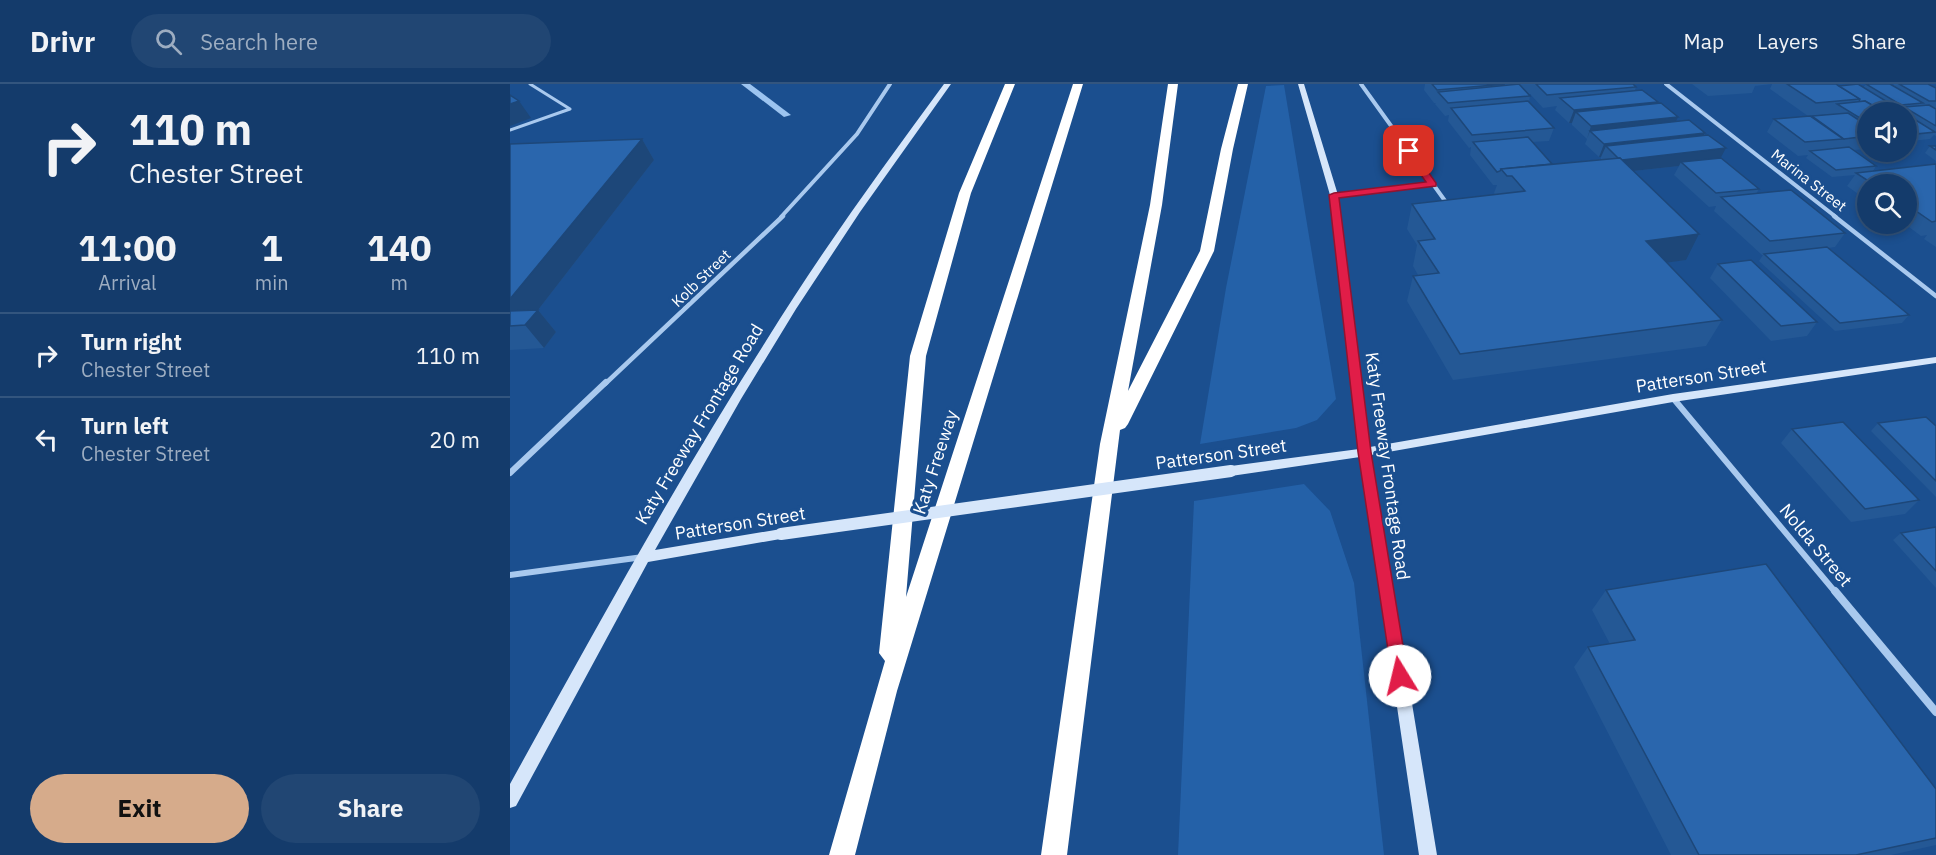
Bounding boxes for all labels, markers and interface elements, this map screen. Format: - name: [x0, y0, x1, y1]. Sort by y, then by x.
- search box: [131, 14, 551, 68]
- text: Drivr: [30, 23, 95, 60]
- icon: search: [152, 25, 185, 58]
- text: Search here: [200, 27, 318, 56]
- text: Map: [1684, 27, 1724, 55]
- text: Layers: [1757, 27, 1819, 55]
- text: Share: [1852, 27, 1906, 55]
- text: 110 m: [129, 102, 252, 157]
- map controls: [1857, 102, 1917, 234]
- button: sound: [1857, 102, 1917, 162]
- icon: right: [30, 108, 108, 186]
- pin: [1383, 125, 1434, 176]
- icon: arrive: [1392, 134, 1425, 167]
- street label: Marina Street: [1767, 145, 1851, 215]
- text: Chester Street: [129, 155, 303, 190]
- button: search: [1857, 174, 1917, 234]
- text: 11:00: [78, 224, 177, 271]
- text: 1: [261, 224, 283, 271]
- text: 140: [367, 224, 432, 271]
- street label: Kolb Street: [667, 245, 735, 311]
- text: Arrival: [98, 269, 157, 296]
- text: min: [255, 269, 289, 296]
- text: m: [391, 269, 408, 296]
- street label: Katy Freeway Frontage Road: [630, 320, 768, 528]
- text: Turn right: [81, 327, 182, 356]
- icon: right: [30, 339, 63, 372]
- text: 110 m: [416, 341, 480, 370]
- street label: Katy Freeway Frontage Road: [1361, 351, 1415, 581]
- street label: Patterson Street: [1634, 354, 1768, 398]
- text: Chester Street: [81, 356, 210, 383]
- street label: Katy Freeway: [907, 407, 963, 517]
- text: Turn left: [81, 411, 169, 440]
- icon: left: [30, 423, 63, 456]
- text: 20 m: [429, 425, 480, 454]
- street label: Patterson Street: [1154, 433, 1288, 475]
- text: Chester Street: [81, 440, 210, 467]
- street label: Nolda Street: [1775, 499, 1857, 591]
- street label: Patterson Street: [673, 501, 807, 545]
- position arrow: [1368, 644, 1432, 708]
- button: Exit: [30, 774, 249, 843]
- button: Share: [261, 774, 480, 843]

